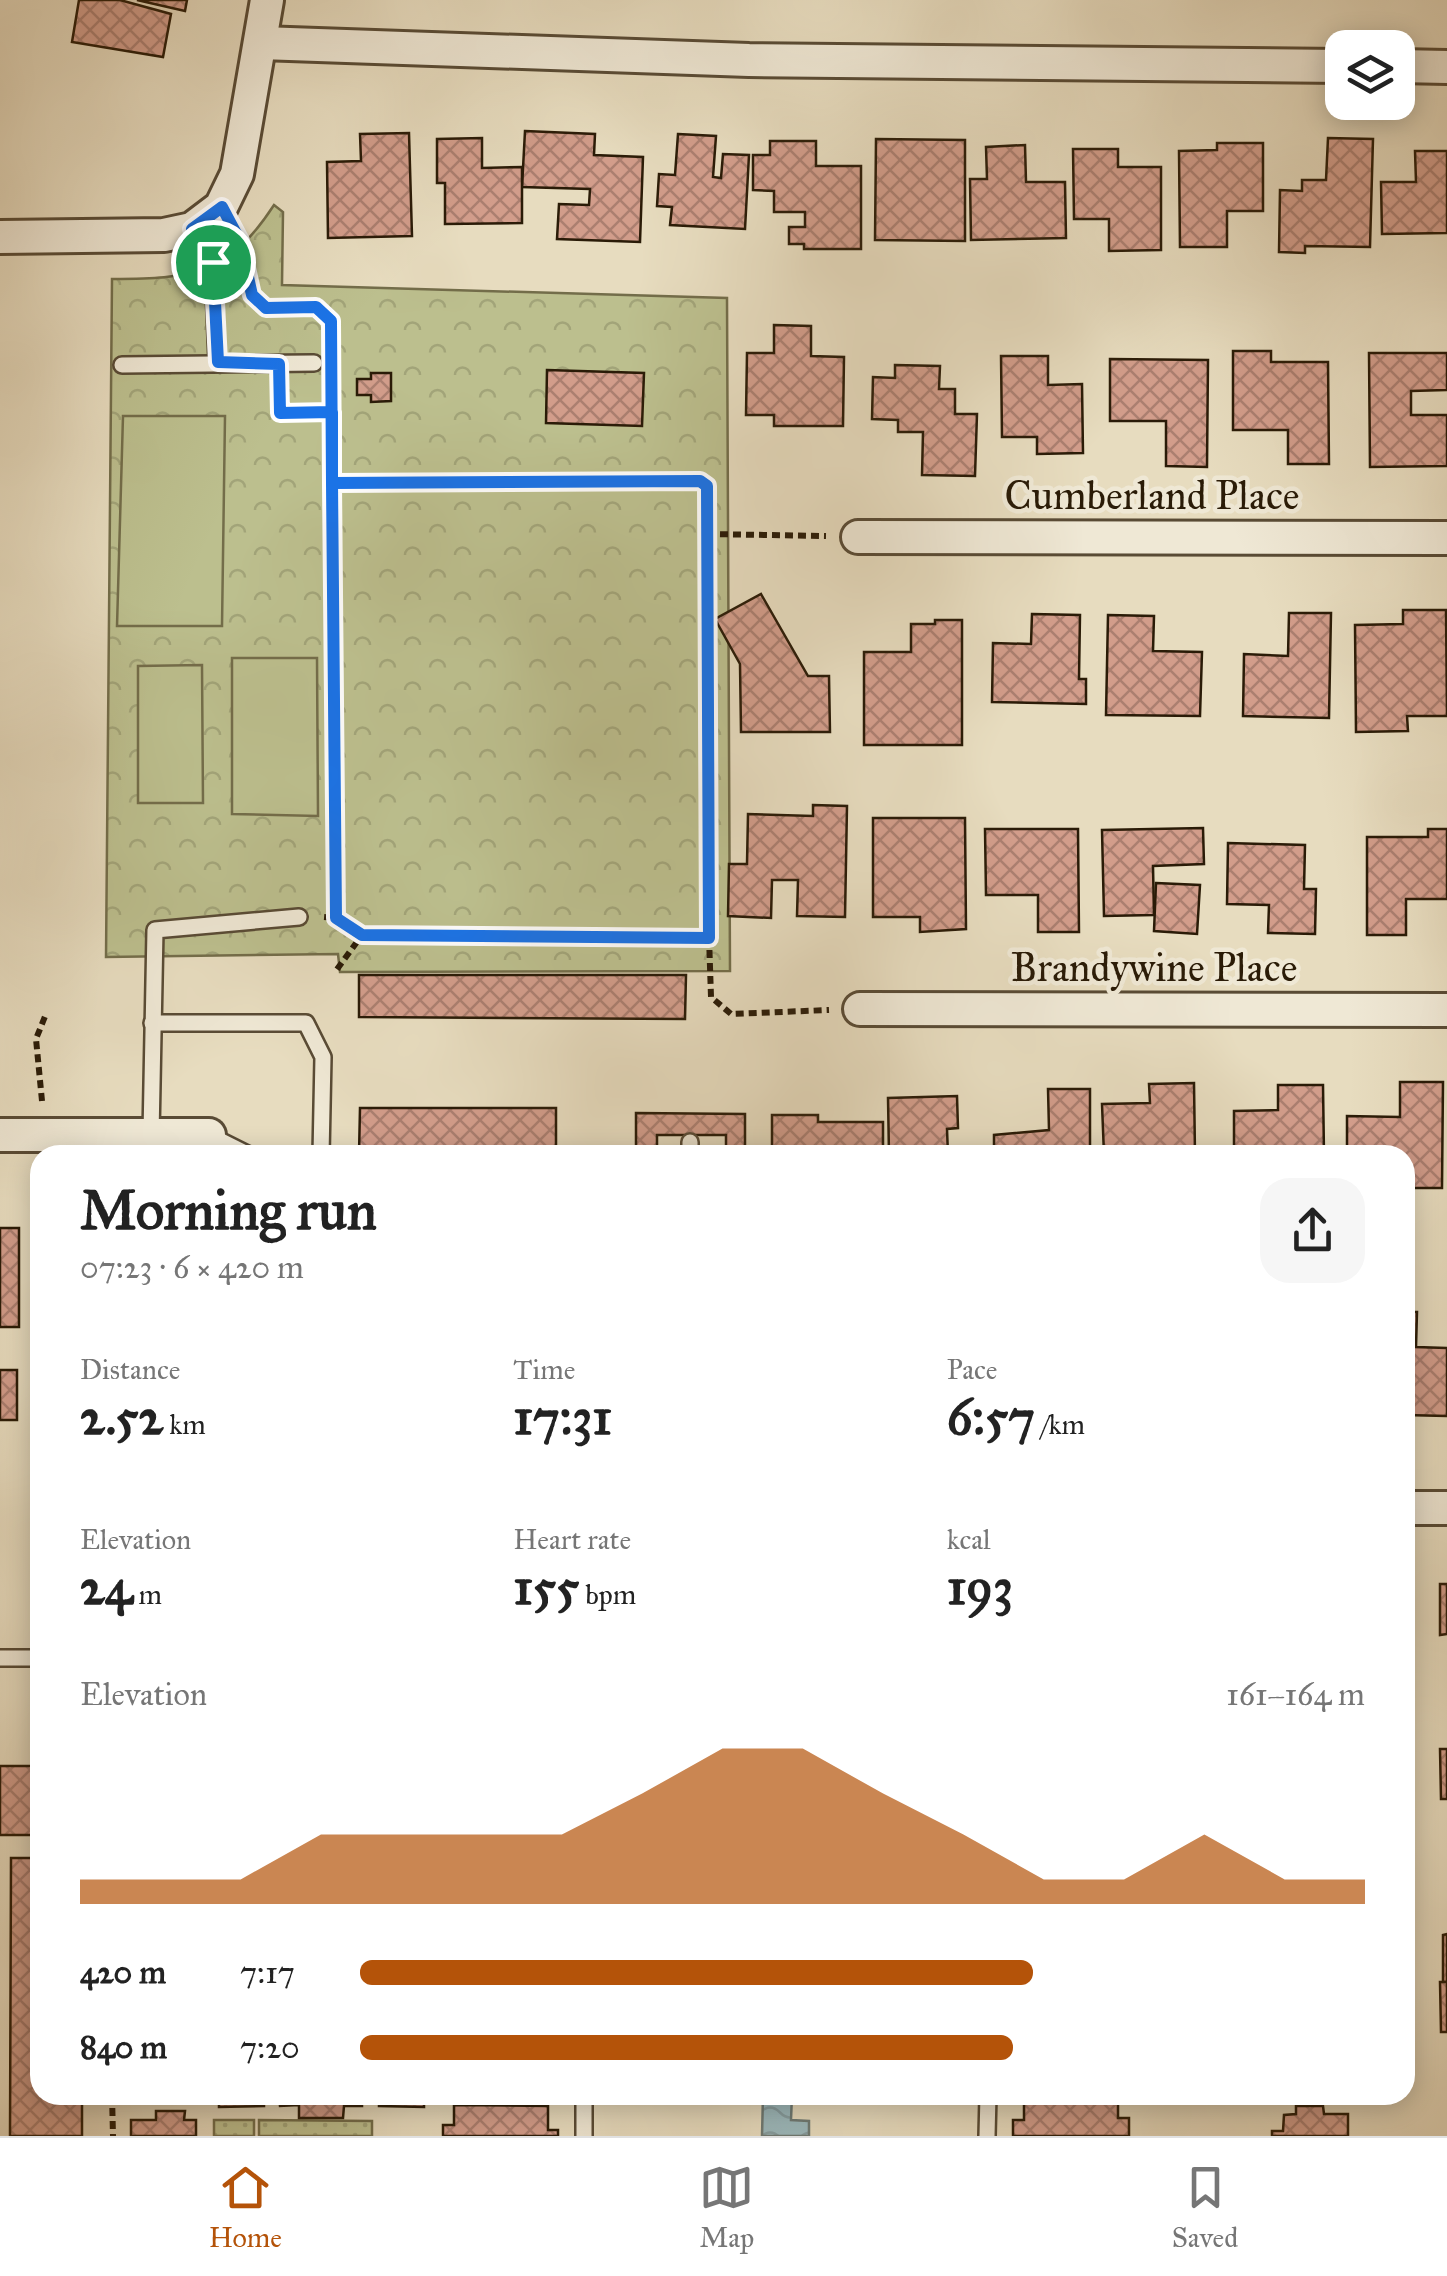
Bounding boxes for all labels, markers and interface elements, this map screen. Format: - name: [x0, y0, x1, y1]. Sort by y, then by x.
- map controls: [1325, 30, 1415, 120]
- button: layers: [1325, 30, 1415, 120]
- pin: [171, 220, 256, 305]
- icon: arrive: [186, 235, 241, 290]
- street label: Cumberland Place: [1004, 471, 1300, 520]
- street label: Brandywine Place: [1011, 943, 1297, 992]
- text: Morning run: [80, 1177, 377, 1244]
- button: share: [1260, 1178, 1365, 1283]
- text: 07:23 · 6 × 420 m: [80, 1248, 304, 1287]
- text: Distance: [80, 1352, 180, 1387]
- text: Time: [513, 1352, 575, 1387]
- text: Pace: [947, 1352, 997, 1387]
- text: 2.52: [80, 1387, 163, 1448]
- text: 17:31: [513, 1387, 612, 1448]
- text: 6:57: [947, 1387, 1035, 1448]
- text: km: [163, 1407, 206, 1442]
- text: /km: [1035, 1407, 1085, 1442]
- text: Elevation: [80, 1522, 191, 1557]
- text: Heart rate: [513, 1522, 631, 1557]
- text: kcal: [947, 1522, 991, 1557]
- text: 24: [80, 1557, 133, 1618]
- text: 155: [513, 1557, 579, 1618]
- text: 193: [947, 1557, 1013, 1618]
- text: m: [133, 1577, 162, 1612]
- text: bpm: [579, 1577, 636, 1612]
- text: Elevation: [80, 1675, 207, 1714]
- text: 161–164 m: [1226, 1675, 1365, 1714]
- text: 420 m: [80, 1953, 166, 1992]
- text: 7:17: [240, 1953, 295, 1992]
- text: 840 m: [80, 2028, 167, 2067]
- text: 7:20: [240, 2028, 300, 2067]
- tab: Home: [209, 2160, 282, 2255]
- tab: Map: [699, 2160, 754, 2255]
- tab: Saved: [1172, 2160, 1238, 2255]

